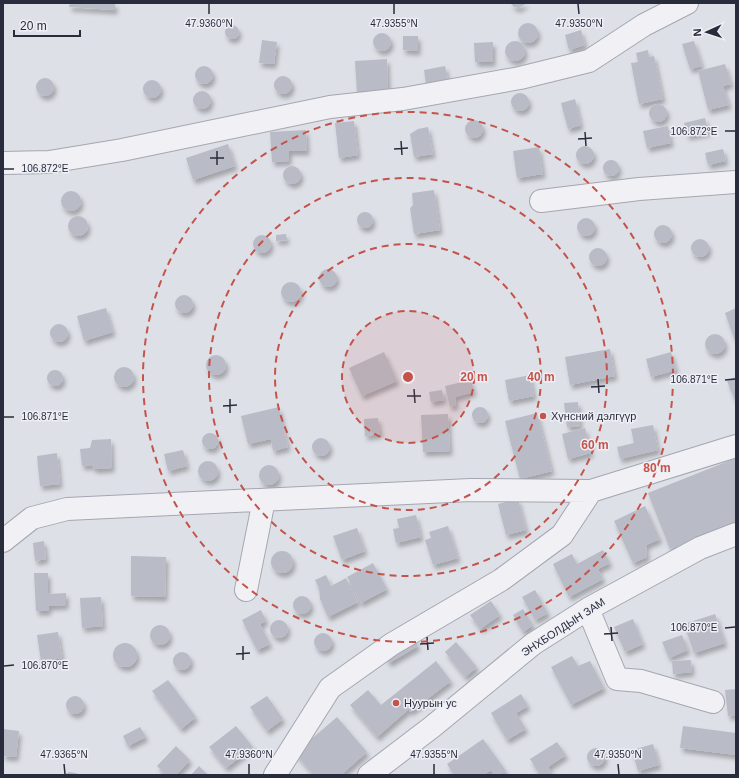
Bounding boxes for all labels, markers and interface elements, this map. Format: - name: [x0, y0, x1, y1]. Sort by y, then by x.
- scale bar: [14, 12, 80, 38]
- north arrow: [687, 12, 727, 52]
- text: 47.9360°N: [185, 18, 233, 29]
- text: 47.9355°N: [370, 18, 418, 29]
- text: 47.9350°N: [555, 18, 603, 29]
- text: 20 m: [20, 19, 47, 33]
- text: N: [691, 28, 703, 37]
- text: 106.872°E: [671, 126, 718, 137]
- text: 106.872°E: [22, 163, 69, 174]
- centre of rings: [401, 370, 415, 384]
- text: 20 m: [460, 370, 488, 384]
- text: 40 m: [527, 370, 555, 384]
- text: 106.871°E: [671, 374, 718, 385]
- place label: Хүнсний дэлгүүр: [551, 410, 636, 422]
- text: 106.871°E: [22, 411, 69, 422]
- marker: Хүнсний дэлгүүр: [538, 411, 548, 421]
- text: 60 m: [581, 438, 609, 452]
- text: 80 m: [643, 461, 671, 475]
- street label: ЭНХБОЛДЫН ЗАМ: [519, 595, 607, 659]
- text: 106.870°E: [671, 622, 718, 633]
- text: 106.870°E: [22, 660, 69, 671]
- place label: Нуурын ус: [404, 697, 457, 709]
- marker: Нуурын ус: [391, 698, 401, 708]
- text: 47.9365°N: [40, 749, 88, 760]
- text: 47.9360°N: [225, 749, 273, 760]
- text: 47.9355°N: [410, 749, 458, 760]
- text: 47.9350°N: [594, 749, 642, 760]

